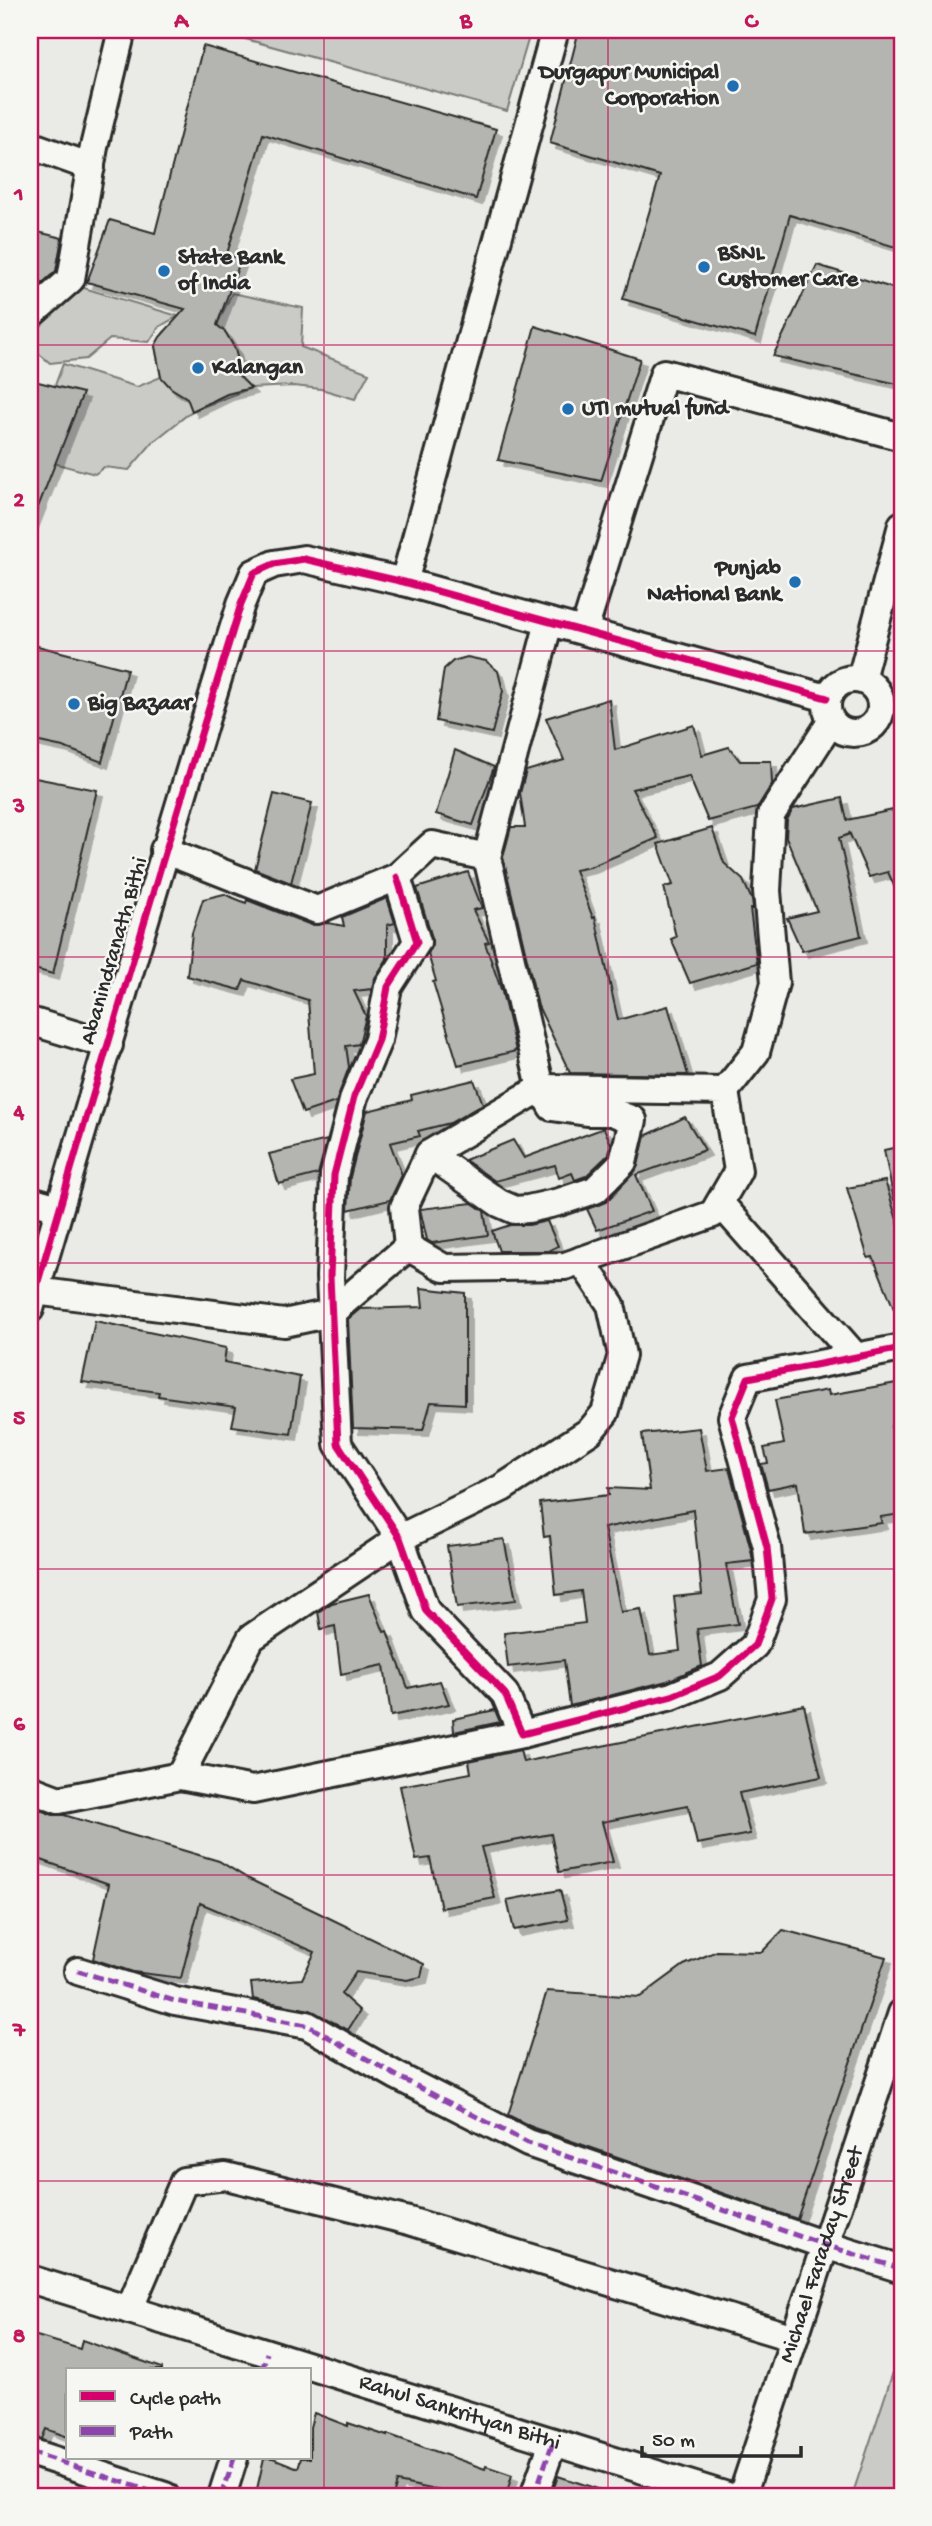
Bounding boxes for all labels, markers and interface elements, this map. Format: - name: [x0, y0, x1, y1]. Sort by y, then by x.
- text: A: [173, 9, 189, 36]
- text: B: [459, 9, 473, 36]
- text: C: [745, 9, 760, 36]
- place label: Durgapur Municipal Corporation: [537, 60, 720, 113]
- marker: Durgapur Municipal Corporation: [725, 78, 741, 94]
- text: 1: [13, 182, 24, 209]
- place label: BSNL Customer Care: [717, 241, 859, 294]
- place label: State Bank of India: [177, 245, 286, 298]
- marker: BSNL Customer Care: [696, 259, 712, 275]
- marker: State Bank of India: [156, 263, 172, 279]
- place label: Kalangan: [211, 355, 304, 382]
- marker: Kalangan: [190, 360, 206, 376]
- place label: UTI mutual fund: [582, 396, 730, 423]
- marker: UTI mutual fund: [560, 401, 576, 417]
- text: 2: [13, 488, 25, 515]
- place label: Punjab National Bank: [647, 556, 784, 609]
- marker: Punjab National Bank: [787, 574, 803, 590]
- place label: Big Bazaar: [87, 691, 194, 718]
- marker: Big Bazaar: [66, 696, 82, 712]
- text: 3: [12, 794, 25, 821]
- street label: Abanindranath Bithi: [75, 854, 155, 1048]
- text: 4: [13, 1100, 25, 1127]
- text: 5: [13, 1406, 25, 1433]
- text: 6: [13, 1712, 26, 1739]
- text: 7: [12, 2018, 26, 2045]
- street label: Michael Faraday Street: [773, 2142, 871, 2367]
- text: 8: [13, 2324, 26, 2351]
- legend: [66, 2368, 312, 2460]
- street label: Rahul Sankrityan Bithi: [356, 2369, 564, 2457]
- text: Cycle path: [130, 2388, 221, 2413]
- scale bar: [642, 2414, 801, 2458]
- text: Path: [129, 2422, 173, 2447]
- text: 50 m: [652, 2430, 695, 2455]

